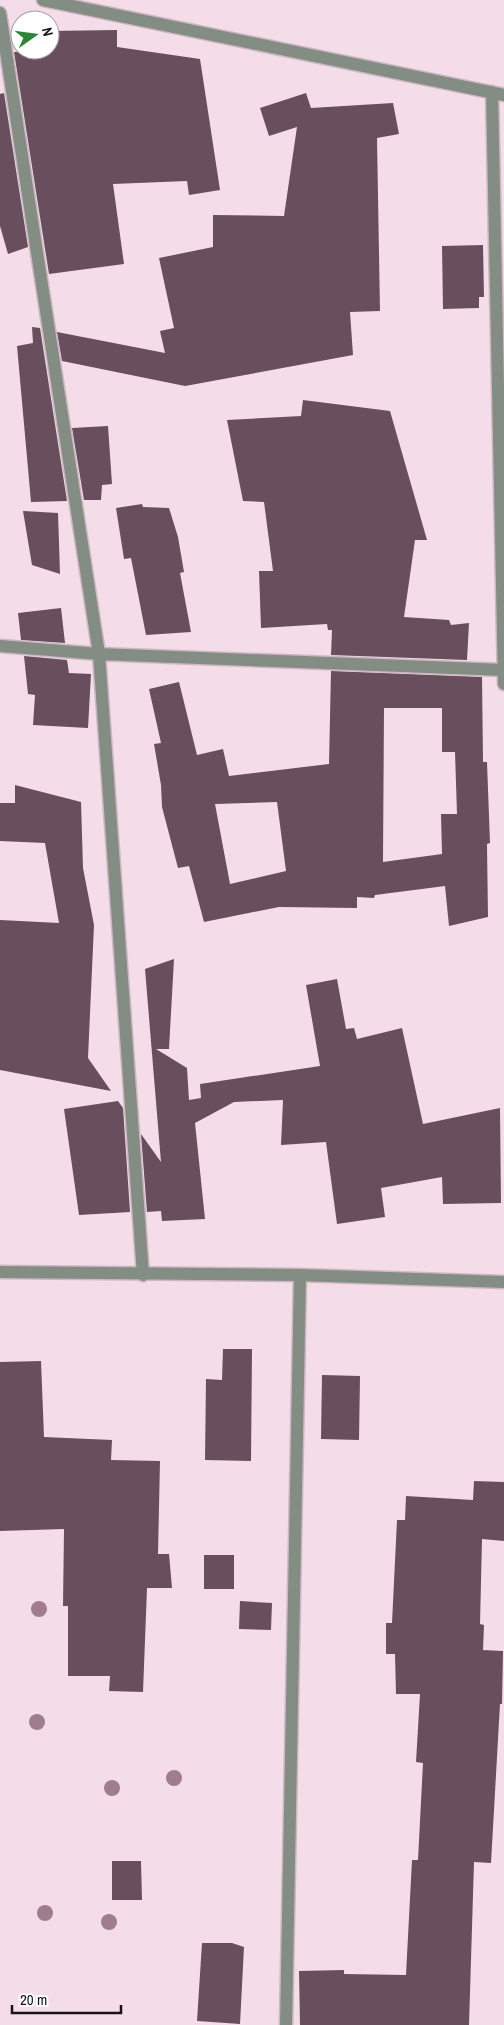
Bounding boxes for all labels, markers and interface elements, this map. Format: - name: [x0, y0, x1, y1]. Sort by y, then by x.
- north arrow: [10, 10, 60, 60]
- text: N: [38, 26, 57, 38]
- scale bar: [12, 1982, 121, 2014]
- text: 20 m: [20, 1989, 47, 2010]

